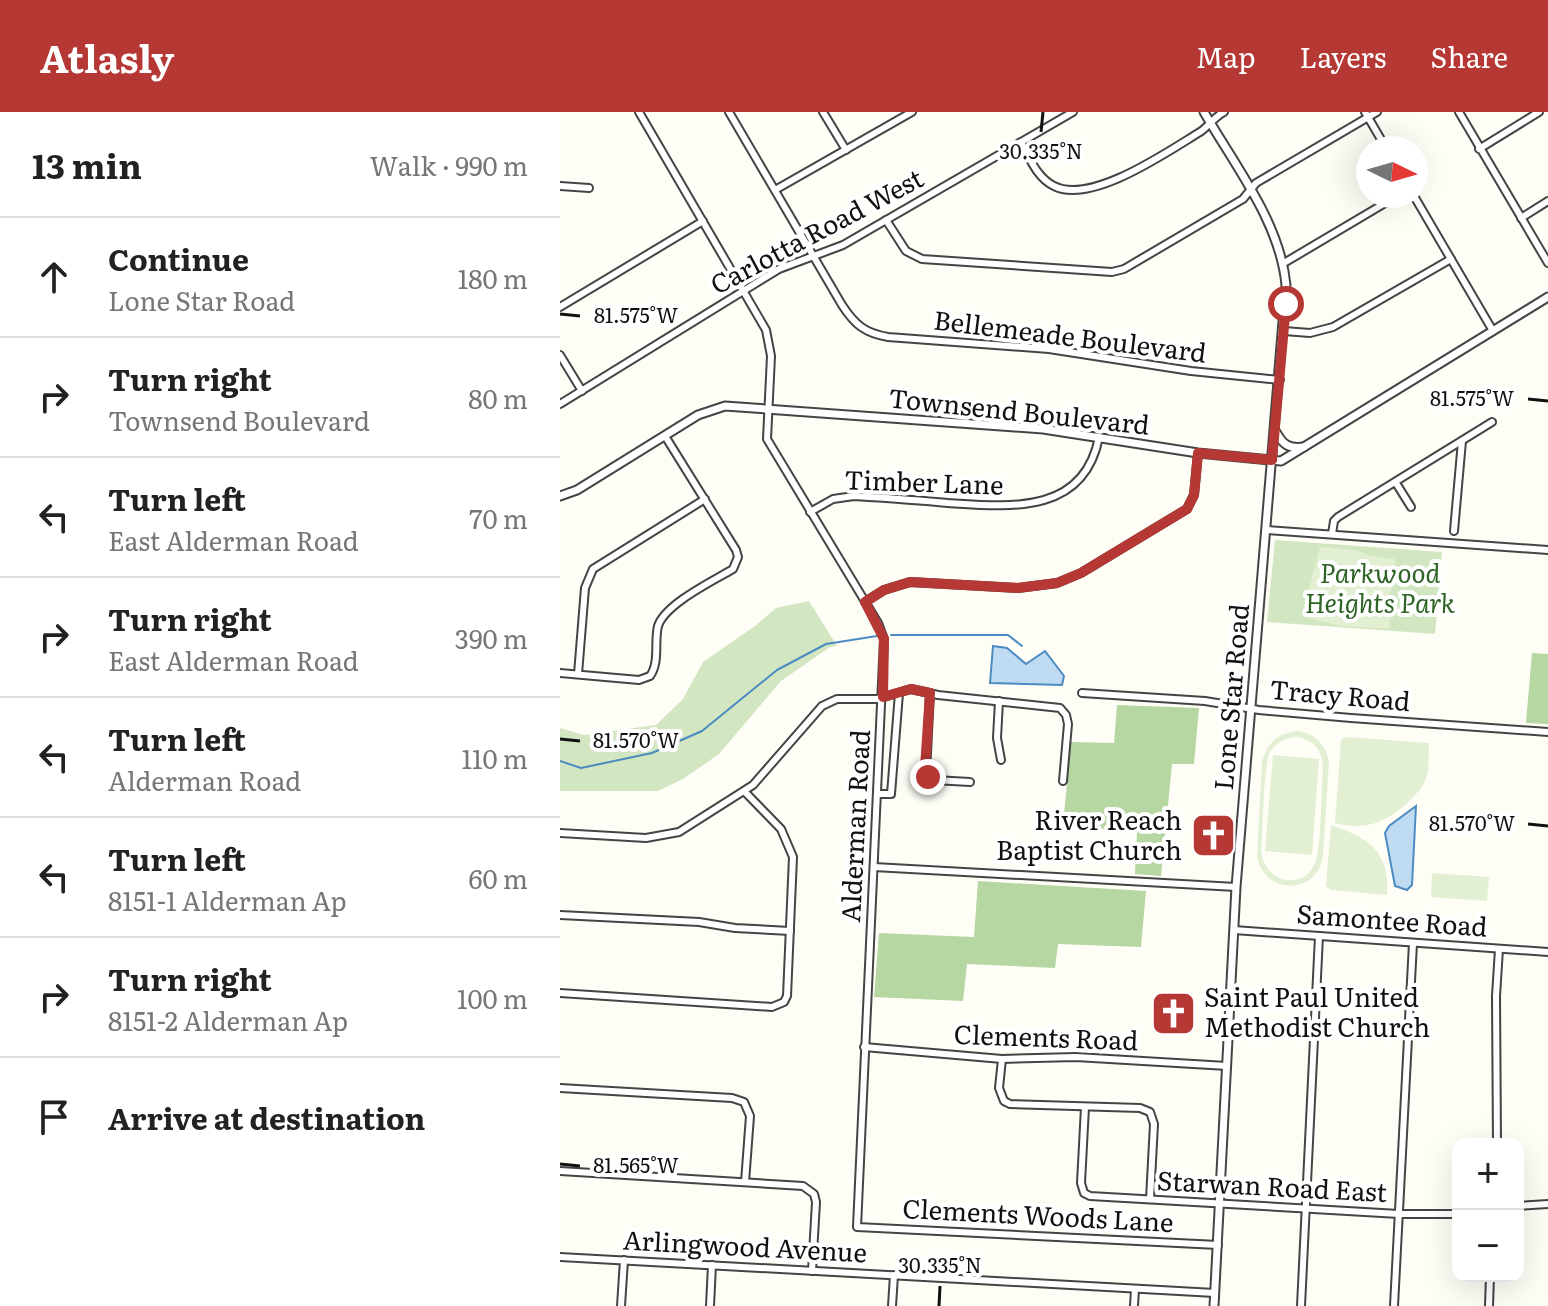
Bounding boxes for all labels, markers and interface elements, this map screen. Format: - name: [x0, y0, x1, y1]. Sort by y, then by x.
- text: Atlasly: [40, 28, 174, 85]
- text: Map: [1196, 35, 1255, 77]
- text: Layers: [1299, 35, 1386, 77]
- text: Share: [1430, 35, 1508, 77]
- text: 30.335°N: [999, 135, 1083, 165]
- north arrow: [1356, 136, 1428, 208]
- text: 13 min: [32, 139, 142, 189]
- text: Walk · 990 m: [370, 145, 528, 184]
- street label: Carlotta Road West: [702, 157, 930, 302]
- text: Continue: [108, 236, 249, 280]
- icon: ahead: [32, 255, 76, 299]
- text: 180 m: [458, 258, 528, 297]
- text: Lone Star Road: [108, 280, 295, 319]
- route start: [1268, 286, 1304, 322]
- street label: Bellemeade Boulevard: [932, 298, 1209, 371]
- text: 81.575°W: [594, 299, 678, 329]
- text: Turn right: [108, 356, 272, 400]
- icon: right: [32, 375, 76, 419]
- street label: Townsend Boulevard: [887, 376, 1152, 443]
- text: 80 m: [468, 378, 528, 417]
- text: 81.575°W: [1430, 382, 1514, 412]
- text: Townsend Boulevard: [108, 400, 370, 439]
- street label: Timber Lane: [844, 458, 1004, 503]
- text: Turn left: [108, 476, 246, 520]
- icon: left: [32, 495, 76, 539]
- text: 70 m: [469, 498, 528, 537]
- text: East Alderman Road: [108, 520, 359, 559]
- park label: Parkwood Heights Park: [1305, 552, 1456, 621]
- text: Turn right: [108, 596, 272, 640]
- street label: Lone Star Road: [1202, 602, 1257, 792]
- icon: right: [32, 615, 76, 659]
- text: 390 m: [455, 618, 528, 657]
- text: East Alderman Road: [108, 640, 359, 679]
- street label: Tracy Road: [1268, 668, 1412, 719]
- text: Turn left: [108, 716, 246, 760]
- text: 81.570°W: [593, 724, 679, 754]
- street label: Alderman Road: [829, 728, 878, 923]
- icon: left: [32, 735, 76, 779]
- text: 110 m: [461, 738, 528, 777]
- route end: [910, 759, 946, 795]
- text: Alderman Road: [108, 760, 301, 799]
- place label: River Reach Baptist Church: [996, 799, 1182, 868]
- text: 81.570°W: [1429, 807, 1515, 837]
- church icon: River Reach Baptist Church: [1189, 812, 1237, 860]
- text: Turn left: [108, 836, 246, 880]
- icon: left: [32, 855, 76, 899]
- text: 60 m: [469, 858, 528, 897]
- text: 8151-1 Alderman Ap: [108, 880, 346, 919]
- street label: Samontee Road: [1295, 892, 1489, 945]
- text: Turn right: [108, 956, 272, 1000]
- icon: right: [32, 975, 76, 1019]
- place label: Saint Paul United Methodist Church: [1204, 976, 1430, 1045]
- text: 100 m: [457, 978, 528, 1017]
- church icon: Saint Paul United Methodist Church: [1149, 989, 1197, 1037]
- text: 8151-2 Alderman Ap: [108, 1000, 348, 1039]
- street label: Clements Road: [953, 1013, 1139, 1058]
- icon: arrive: [32, 1095, 76, 1139]
- text: Arrive at destination: [108, 1095, 425, 1139]
- map controls: [1452, 1138, 1524, 1282]
- button: +: [1452, 1138, 1524, 1210]
- text: 81.565°W: [593, 1149, 679, 1179]
- street label: Starwan Road East: [1156, 1159, 1389, 1210]
- street label: Clements Woods Lane: [902, 1187, 1175, 1240]
- button: −: [1452, 1210, 1524, 1282]
- street label: Arlingwood Avenue: [622, 1219, 868, 1270]
- text: 30.335°N: [898, 1249, 982, 1279]

